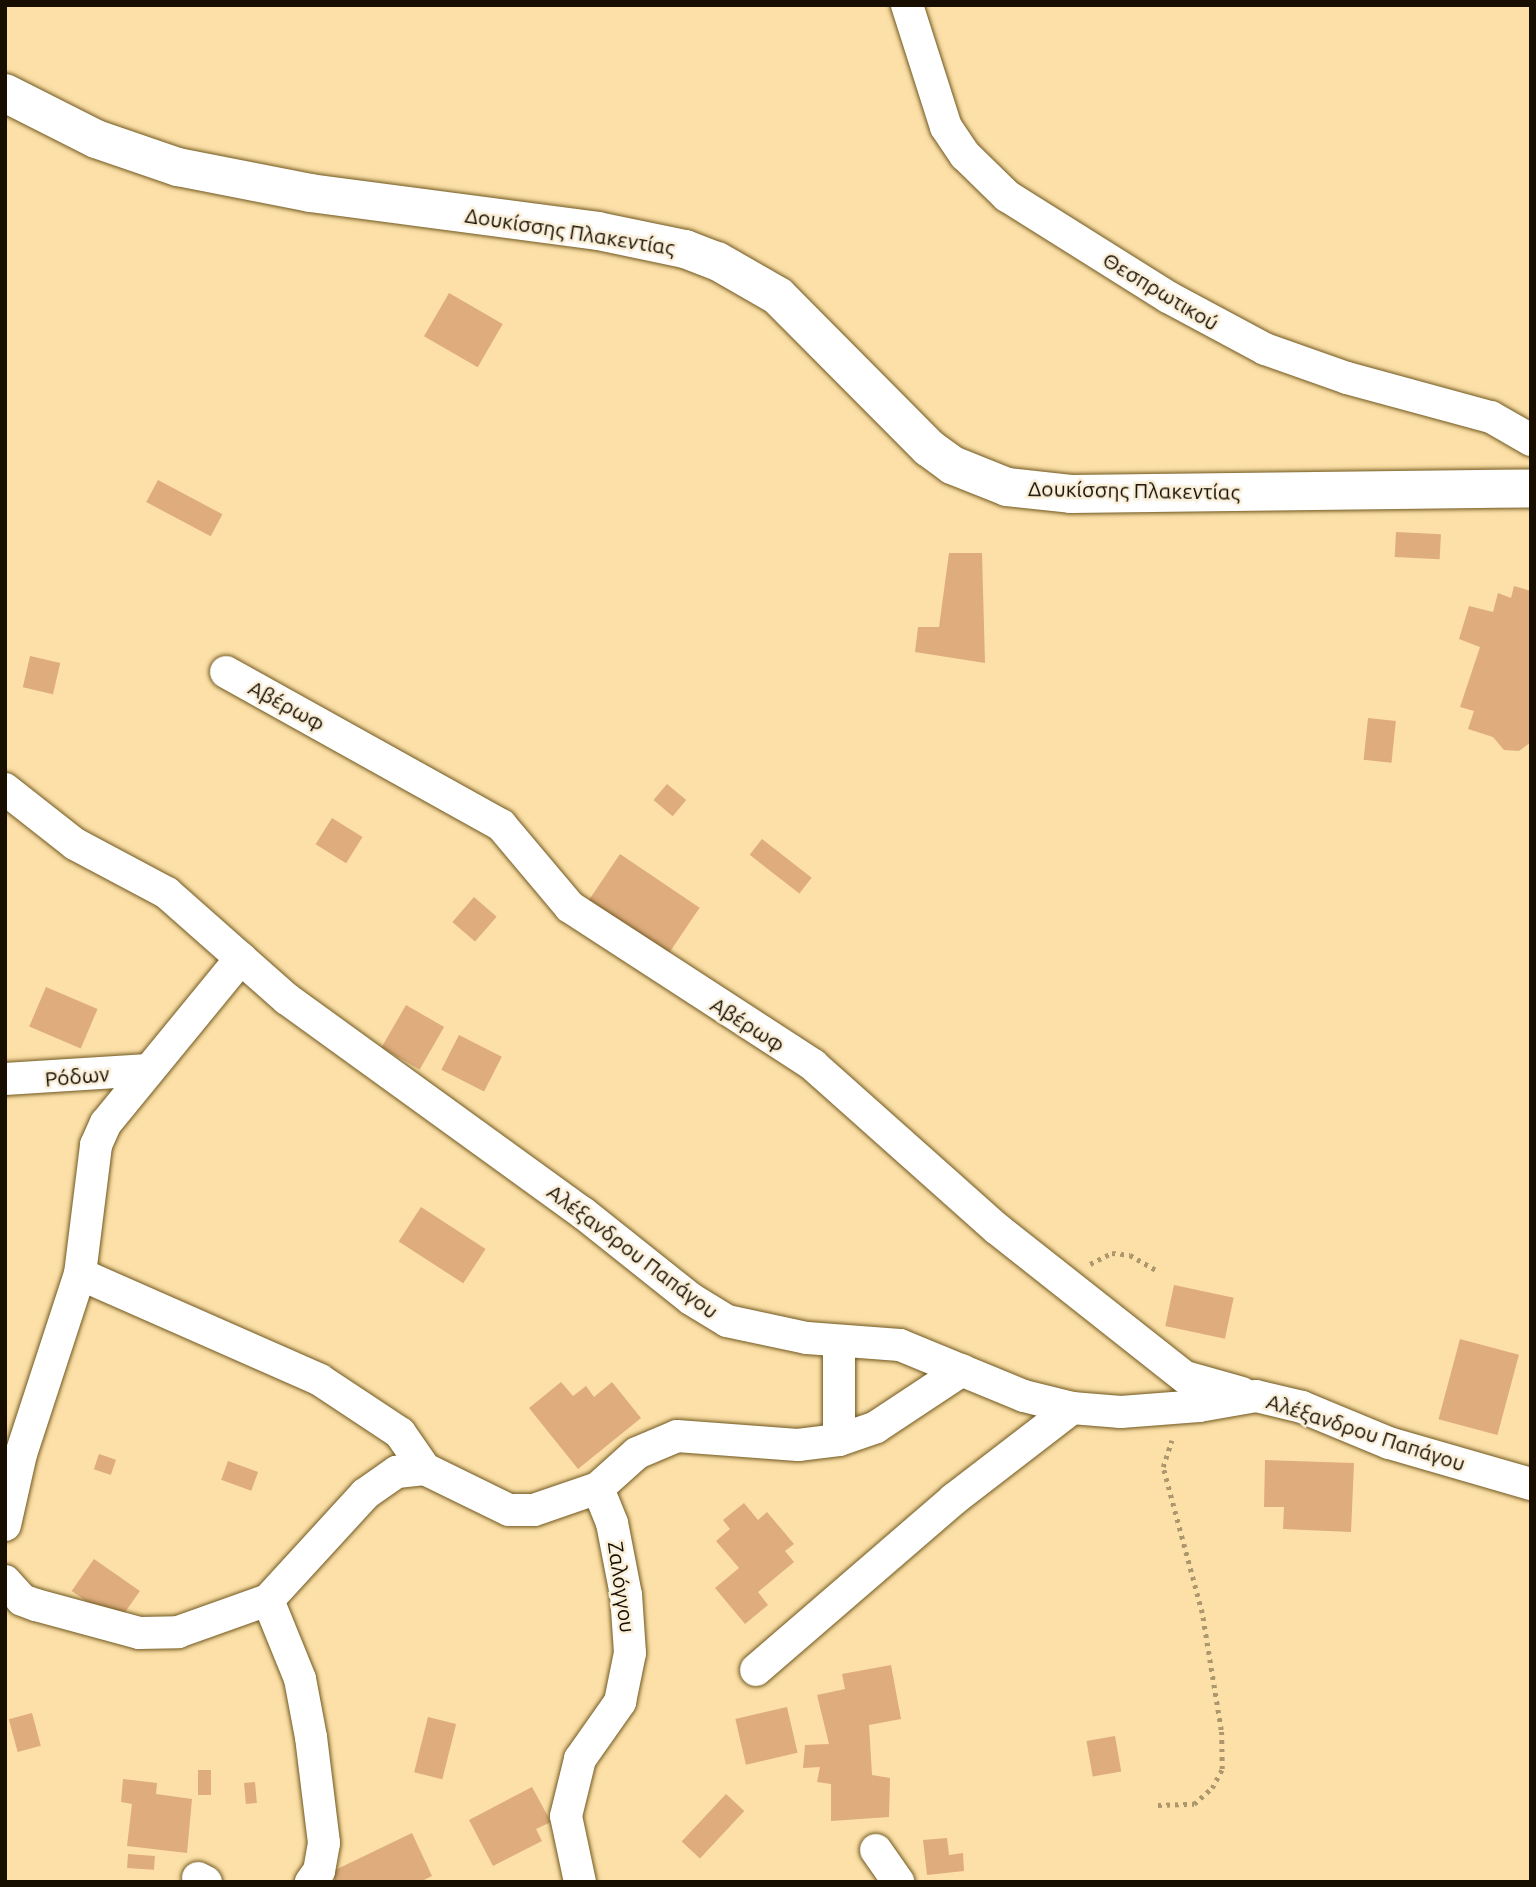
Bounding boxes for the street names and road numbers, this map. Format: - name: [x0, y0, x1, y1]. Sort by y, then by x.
- street label: Δουκίσσης Πλακεντίας: [463, 202, 677, 260]
- street label: Θεσπρωτικού: [1098, 247, 1224, 335]
- street label: Δουκίσσης Πλακεντίας: [1028, 476, 1240, 504]
- street label: Αβέρωφ: [245, 674, 329, 736]
- street label: Αβέρωφ: [706, 991, 790, 1057]
- street label: Ρόδων: [44, 1061, 110, 1091]
- street label: Αλέξανδρου Παπάγου: [543, 1179, 723, 1323]
- street label: Αλέξανδρου Παπάγου: [1263, 1388, 1469, 1476]
- street label: Ζαλόγγου: [603, 1540, 641, 1634]

